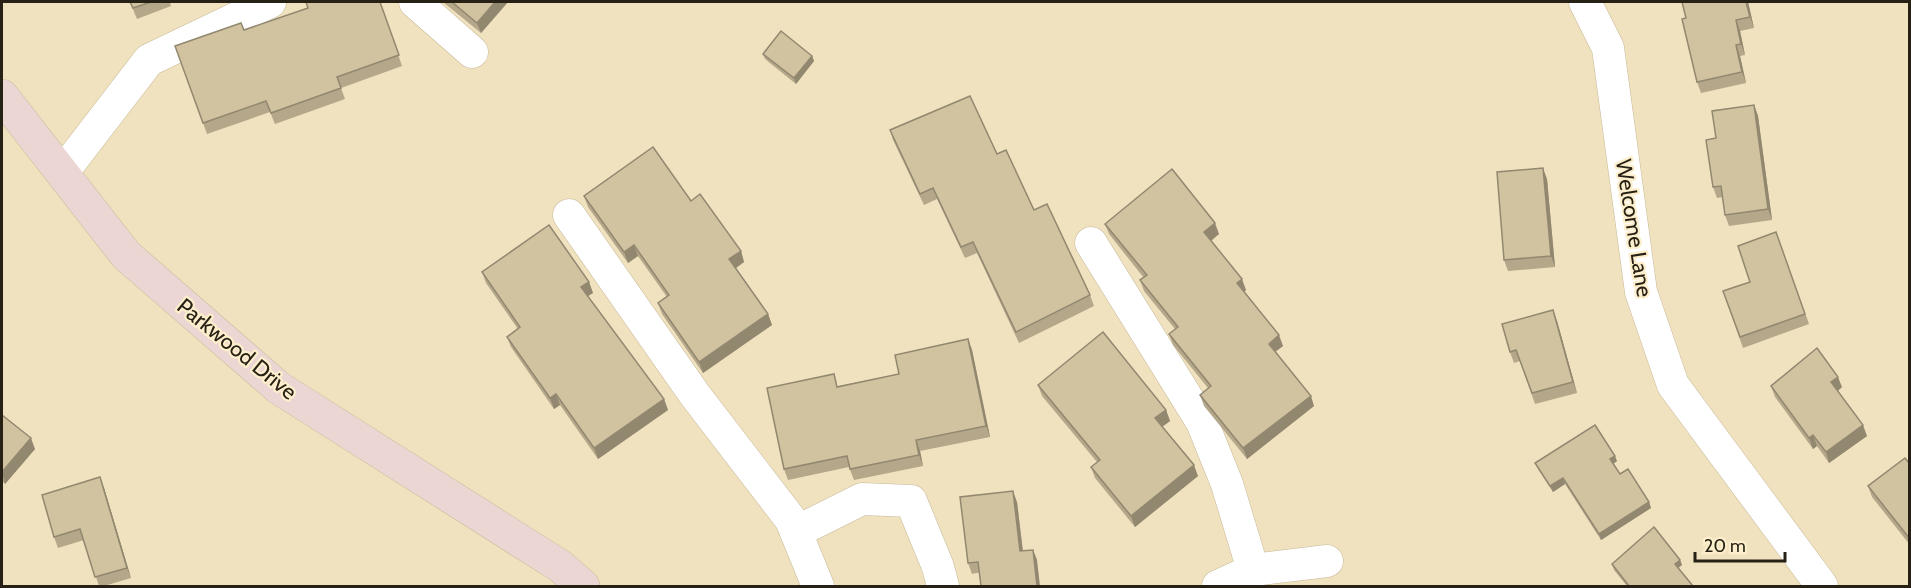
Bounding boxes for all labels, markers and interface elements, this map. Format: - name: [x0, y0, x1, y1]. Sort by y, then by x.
- street label: Welcome Lane: [1610, 157, 1658, 299]
- street label: Parkwood Drive: [172, 293, 302, 405]
- scale bar: [1695, 525, 1785, 563]
- text: 20 m: [1704, 535, 1746, 557]

